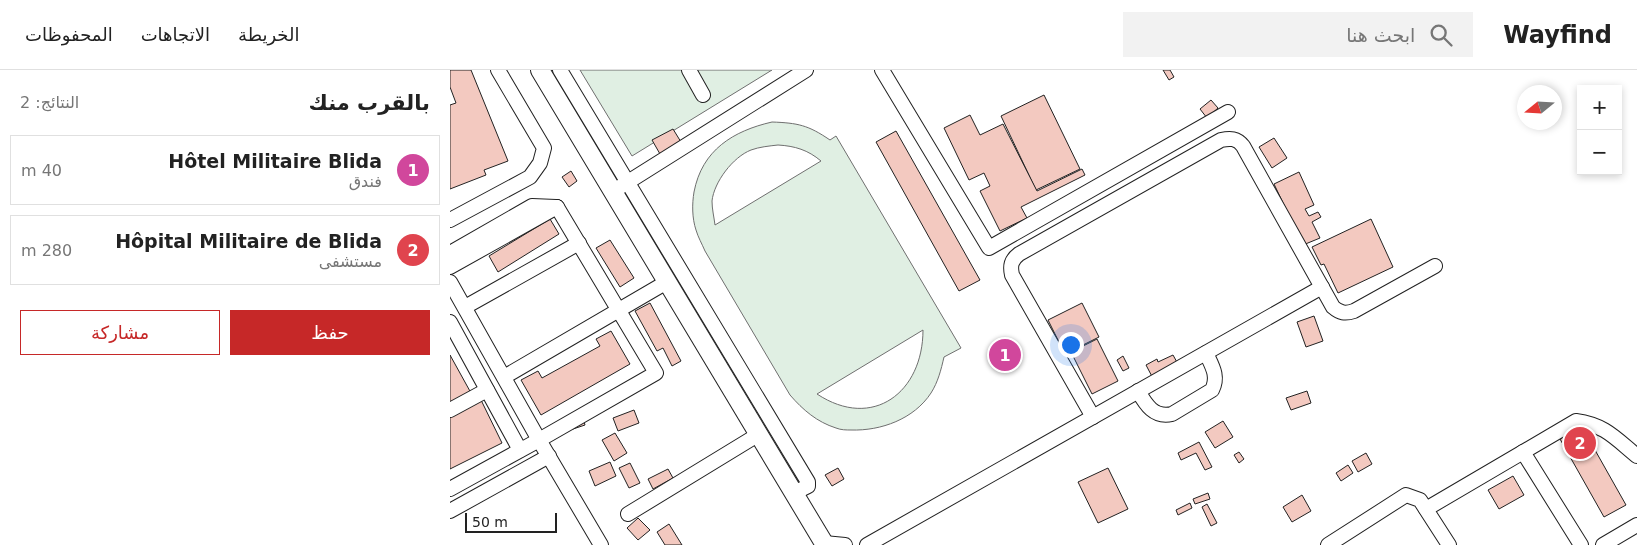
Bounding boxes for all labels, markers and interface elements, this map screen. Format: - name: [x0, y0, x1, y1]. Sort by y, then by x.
- search box: [1123, 12, 1473, 57]
- icon: search: [1427, 21, 1455, 49]
- text: Wayfind: [1503, 21, 1612, 49]
- text: المحفوظات: [25, 24, 113, 45]
- text: الاتجاهات: [141, 24, 210, 45]
- text: الخريطة: [238, 24, 299, 45]
- text: ابحث هنا: [1346, 24, 1415, 46]
- north arrow: [1517, 85, 1562, 130]
- map controls: [1577, 85, 1622, 175]
- button: +: [1577, 85, 1622, 130]
- text: بالقرب منك: [309, 91, 430, 115]
- text: النتائج: 2: [20, 93, 79, 112]
- button: −: [1577, 130, 1622, 175]
- text: Hôtel Militaire Blida: [168, 150, 382, 172]
- text: 40 m: [21, 161, 62, 180]
- text: 1: [407, 161, 419, 180]
- text: فندق: [349, 172, 382, 191]
- text: Hôpital Militaire de Blida: [115, 230, 382, 252]
- text: 280 m: [21, 241, 72, 260]
- text: 2: [407, 241, 419, 260]
- text: مستشفى: [319, 252, 382, 271]
- button: مشاركة: [20, 310, 220, 355]
- button: حفظ: [230, 310, 430, 355]
- your location: [1058, 332, 1084, 358]
- pin: 1: [989, 336, 1021, 374]
- pin: 2: [1564, 424, 1596, 462]
- scale bar: [465, 510, 558, 533]
- text: 50 m: [472, 514, 508, 530]

